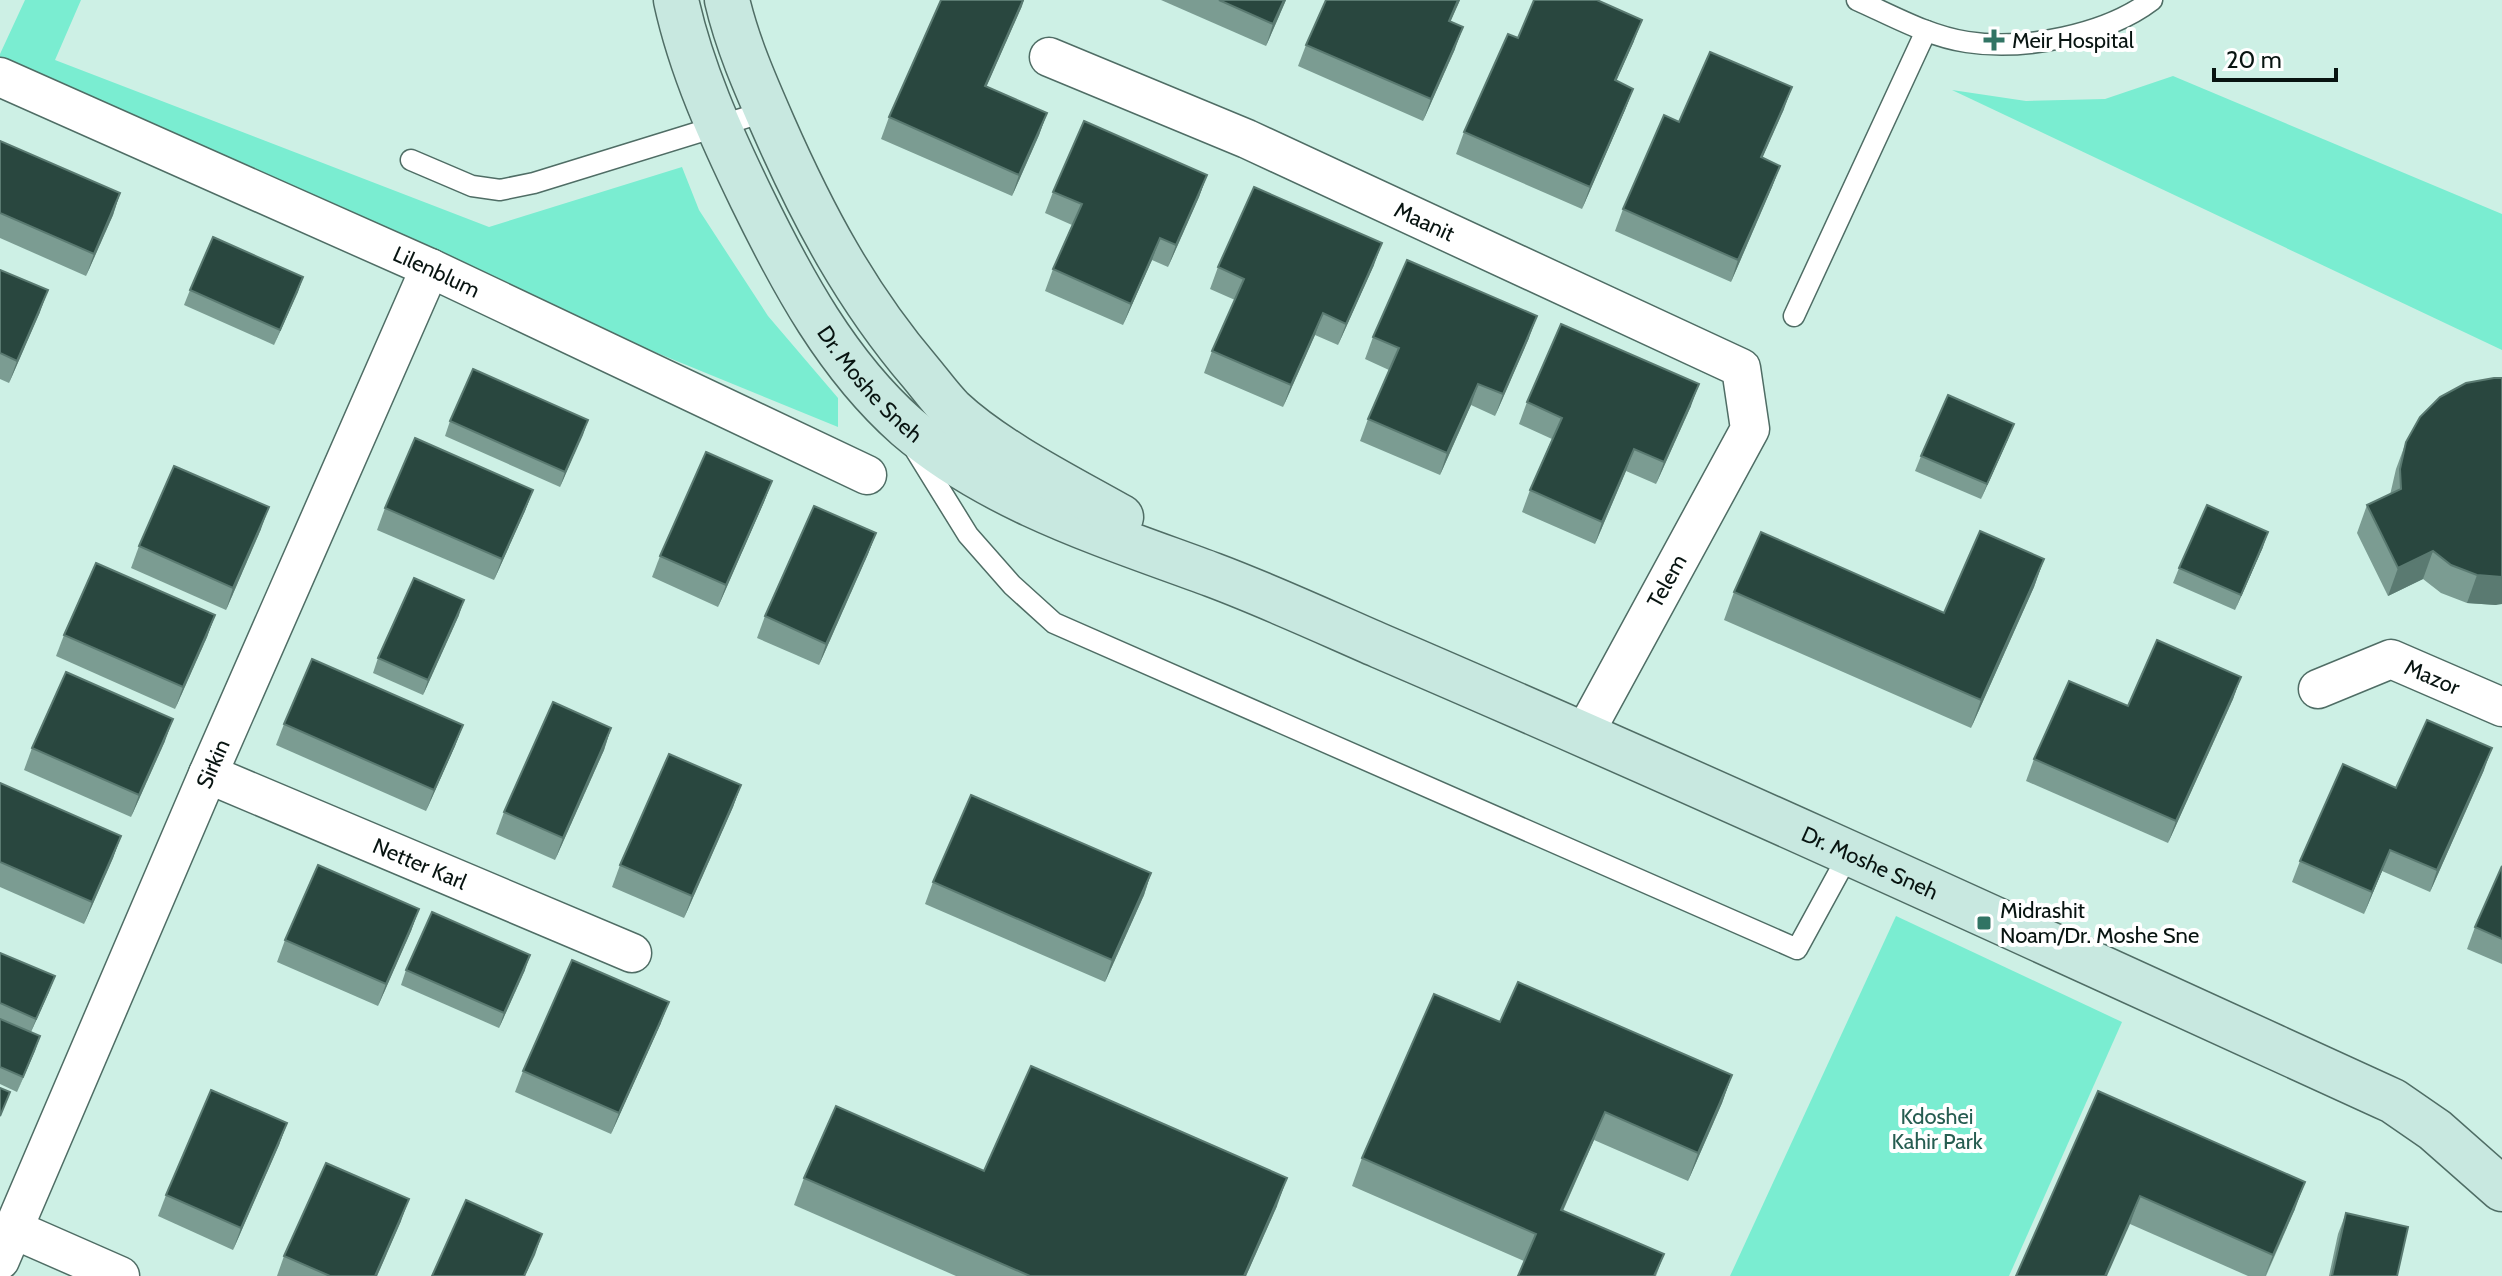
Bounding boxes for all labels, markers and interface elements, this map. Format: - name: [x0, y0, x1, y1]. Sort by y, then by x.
- place label: Meir Hospital: [2012, 27, 2135, 54]
- marker: Meir Hospital: [1983, 29, 2005, 51]
- scale bar: [2214, 32, 2336, 82]
- text: 20 m: [2226, 45, 2282, 74]
- street label: Maanit: [1390, 196, 1459, 247]
- street label: Lilenblum: [389, 240, 484, 303]
- street label: Dr. Moshe Sneh: [812, 320, 928, 448]
- street label: Telem: [1641, 550, 1693, 612]
- street label: Mazor: [2401, 653, 2464, 701]
- street label: Sirkin: [190, 735, 235, 792]
- street label: Dr. Moshe Sneh: [1797, 820, 1942, 905]
- street label: Netter Karl: [369, 832, 472, 896]
- place label: Midrashit Noam/Dr. Moshe Sne: [2000, 897, 2199, 949]
- marker: Midrashit Noam/Dr. Moshe Sne: [1975, 914, 1993, 932]
- park label: Kdoshei Kahir Park: [1891, 1103, 1983, 1155]

